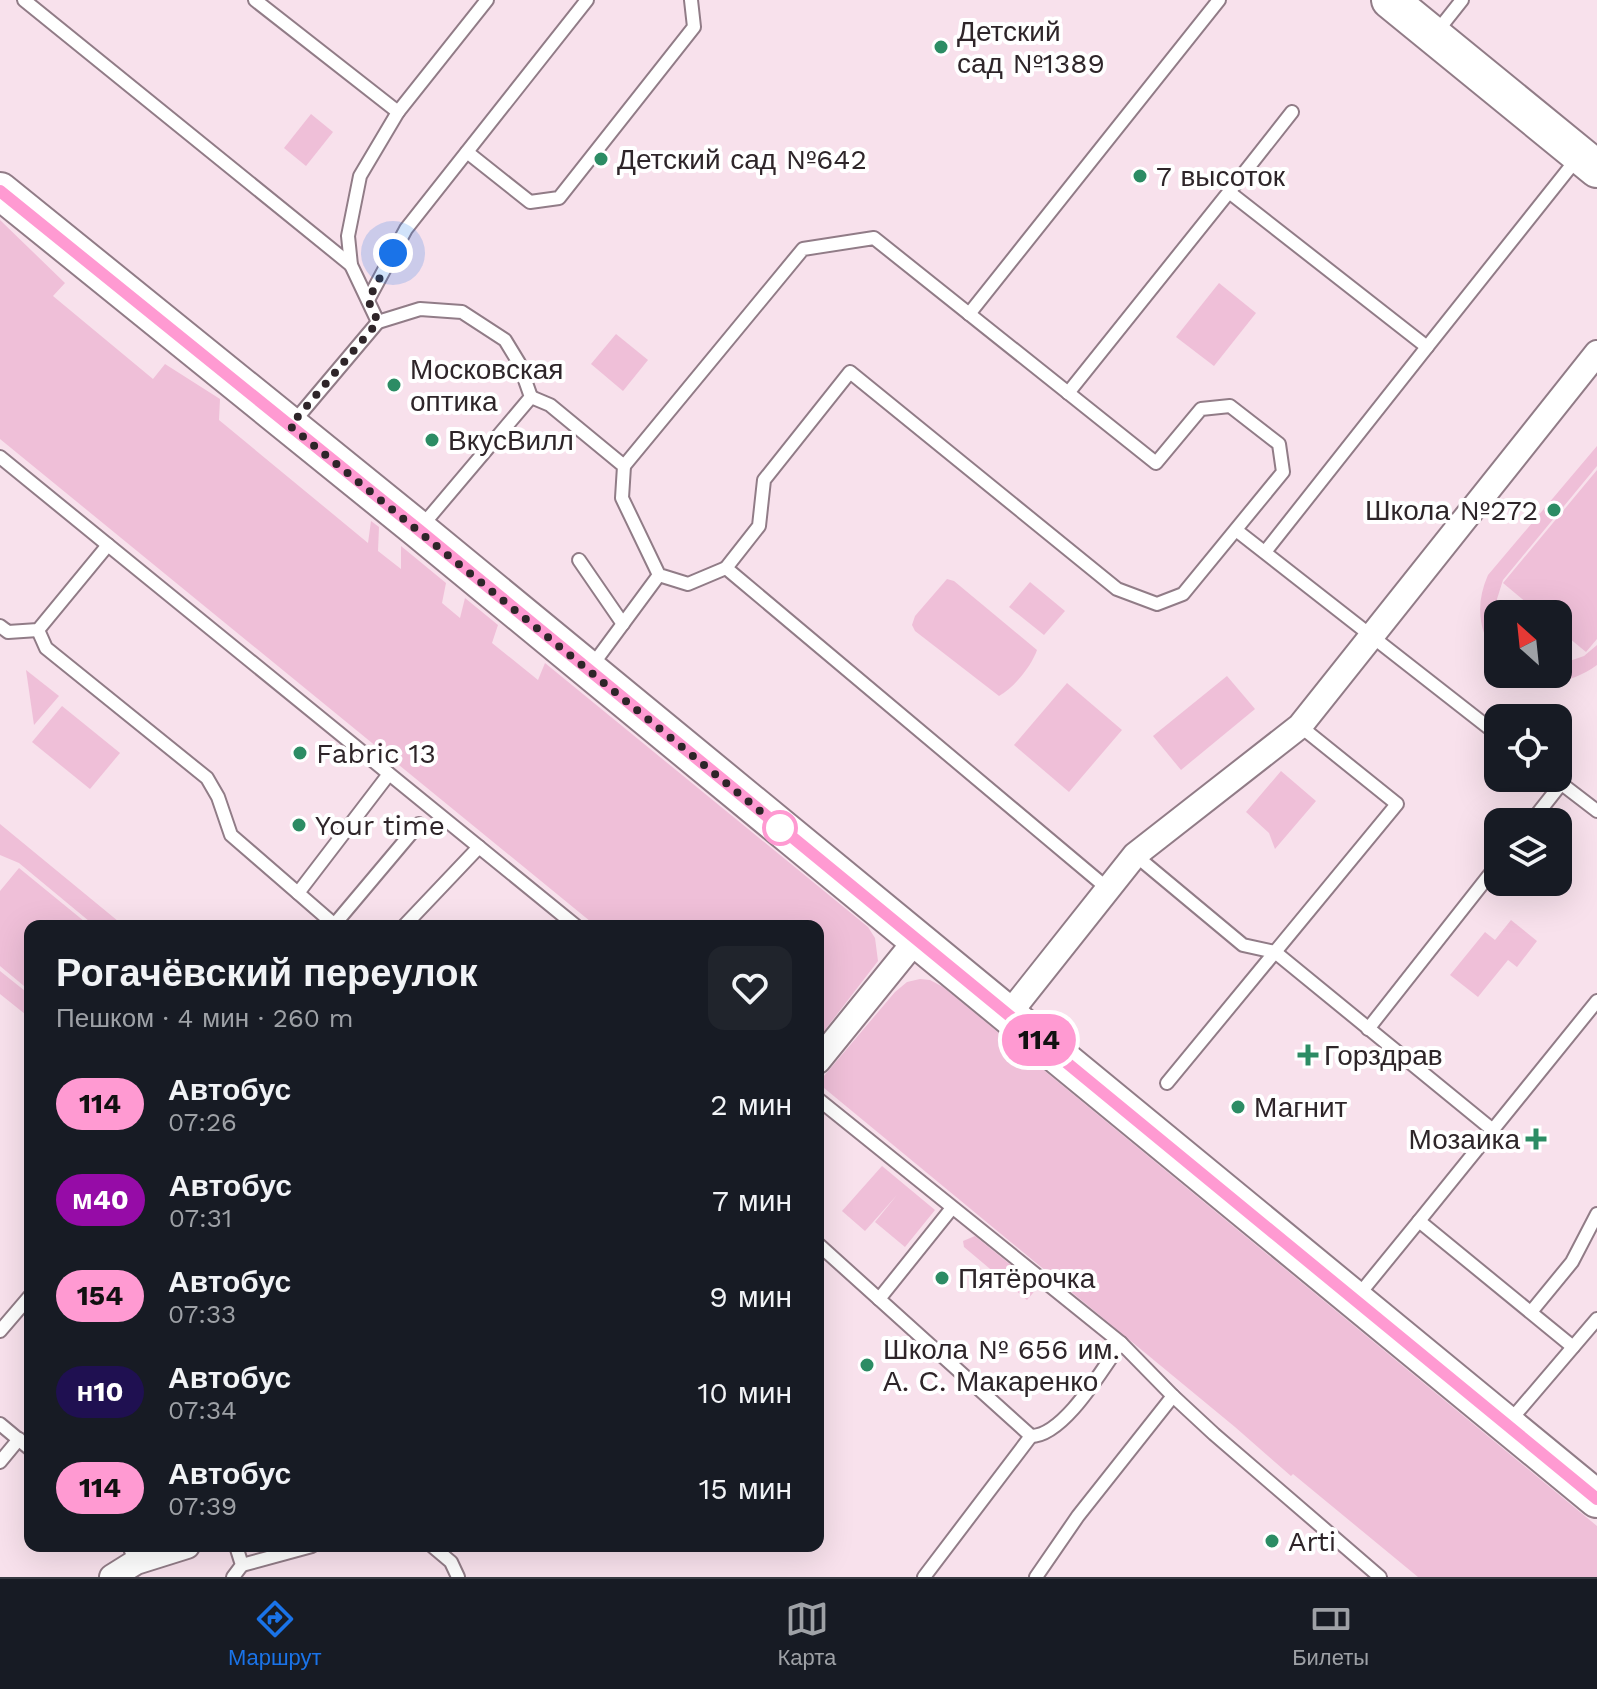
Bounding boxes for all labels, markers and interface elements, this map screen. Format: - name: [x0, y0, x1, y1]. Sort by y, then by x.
- place label: Детский сад №1389: [957, 15, 1105, 80]
- marker: Детский сад №1389: [932, 38, 950, 56]
- place label: Детский сад №642: [617, 143, 867, 176]
- marker: Детский сад №642: [592, 150, 610, 168]
- place label: 7 высоток: [1156, 160, 1286, 193]
- marker: 7 высоток: [1131, 167, 1149, 185]
- your location: [373, 233, 413, 273]
- place label: Московская оптика: [410, 353, 564, 418]
- marker: Московская оптика: [385, 376, 403, 394]
- place label: ВкусВилл: [448, 424, 574, 457]
- marker: ВкусВилл: [423, 431, 441, 449]
- place label: Школа №272: [1365, 494, 1538, 527]
- marker: Школа №272: [1545, 501, 1563, 519]
- north arrow: [1484, 600, 1572, 688]
- map controls: [1484, 600, 1572, 896]
- button: locate: [1484, 704, 1572, 792]
- place label: Fabric 13: [316, 737, 436, 770]
- marker: Fabric 13: [291, 744, 309, 762]
- button: layers: [1484, 808, 1572, 896]
- place label: Your time: [315, 809, 445, 842]
- unlabelled marker: [763, 811, 797, 845]
- marker: Your time: [290, 816, 308, 834]
- button: heart: [708, 946, 792, 1030]
- text: Рогачёвский переулок: [56, 951, 477, 995]
- text: Пешком · 4 мин · 260 m: [56, 1003, 354, 1033]
- line badge: 114: [993, 1014, 1085, 1066]
- text: 114: [1018, 1023, 1060, 1056]
- place label: Горздрав: [1324, 1039, 1443, 1072]
- marker: Горздрав: [1299, 1046, 1317, 1064]
- text: Автобус: [168, 1072, 291, 1107]
- text: 114: [79, 1087, 121, 1120]
- text: 2 мин: [710, 1087, 792, 1122]
- place label: Магнит: [1254, 1091, 1348, 1124]
- marker: Магнит: [1229, 1098, 1247, 1116]
- text: 07:26: [168, 1107, 237, 1137]
- place label: Мозаика: [1409, 1123, 1520, 1156]
- marker: Мозаика: [1527, 1130, 1545, 1148]
- text: Автобус: [169, 1168, 292, 1203]
- text: м40: [72, 1183, 129, 1216]
- text: 7 мин: [712, 1183, 792, 1218]
- text: 07:31: [169, 1203, 232, 1233]
- place label: Пятёрочка: [958, 1262, 1096, 1295]
- text: Автобус: [168, 1264, 291, 1299]
- marker: Пятёрочка: [933, 1269, 951, 1287]
- text: 154: [77, 1279, 123, 1312]
- text: 9 мин: [709, 1279, 792, 1314]
- text: 07:33: [168, 1299, 236, 1329]
- place label: Школа № 656 им. А. С. Макаренко: [883, 1333, 1120, 1398]
- marker: Школа № 656 им. А. С. Макаренко: [858, 1356, 876, 1374]
- text: Автобус: [168, 1360, 291, 1395]
- text: н10: [76, 1375, 124, 1408]
- text: 10 мин: [697, 1375, 792, 1410]
- text: 07:34: [168, 1395, 237, 1425]
- text: Автобус: [168, 1456, 291, 1491]
- text: 114: [79, 1471, 121, 1504]
- text: 15 мин: [699, 1471, 792, 1506]
- text: 07:39: [168, 1491, 237, 1521]
- place label: Arti: [1288, 1525, 1336, 1558]
- marker: Arti: [1263, 1532, 1281, 1550]
- tab: Маршрут: [228, 1597, 322, 1671]
- tab: Карта: [777, 1597, 836, 1671]
- tab: Билеты: [1292, 1597, 1369, 1671]

